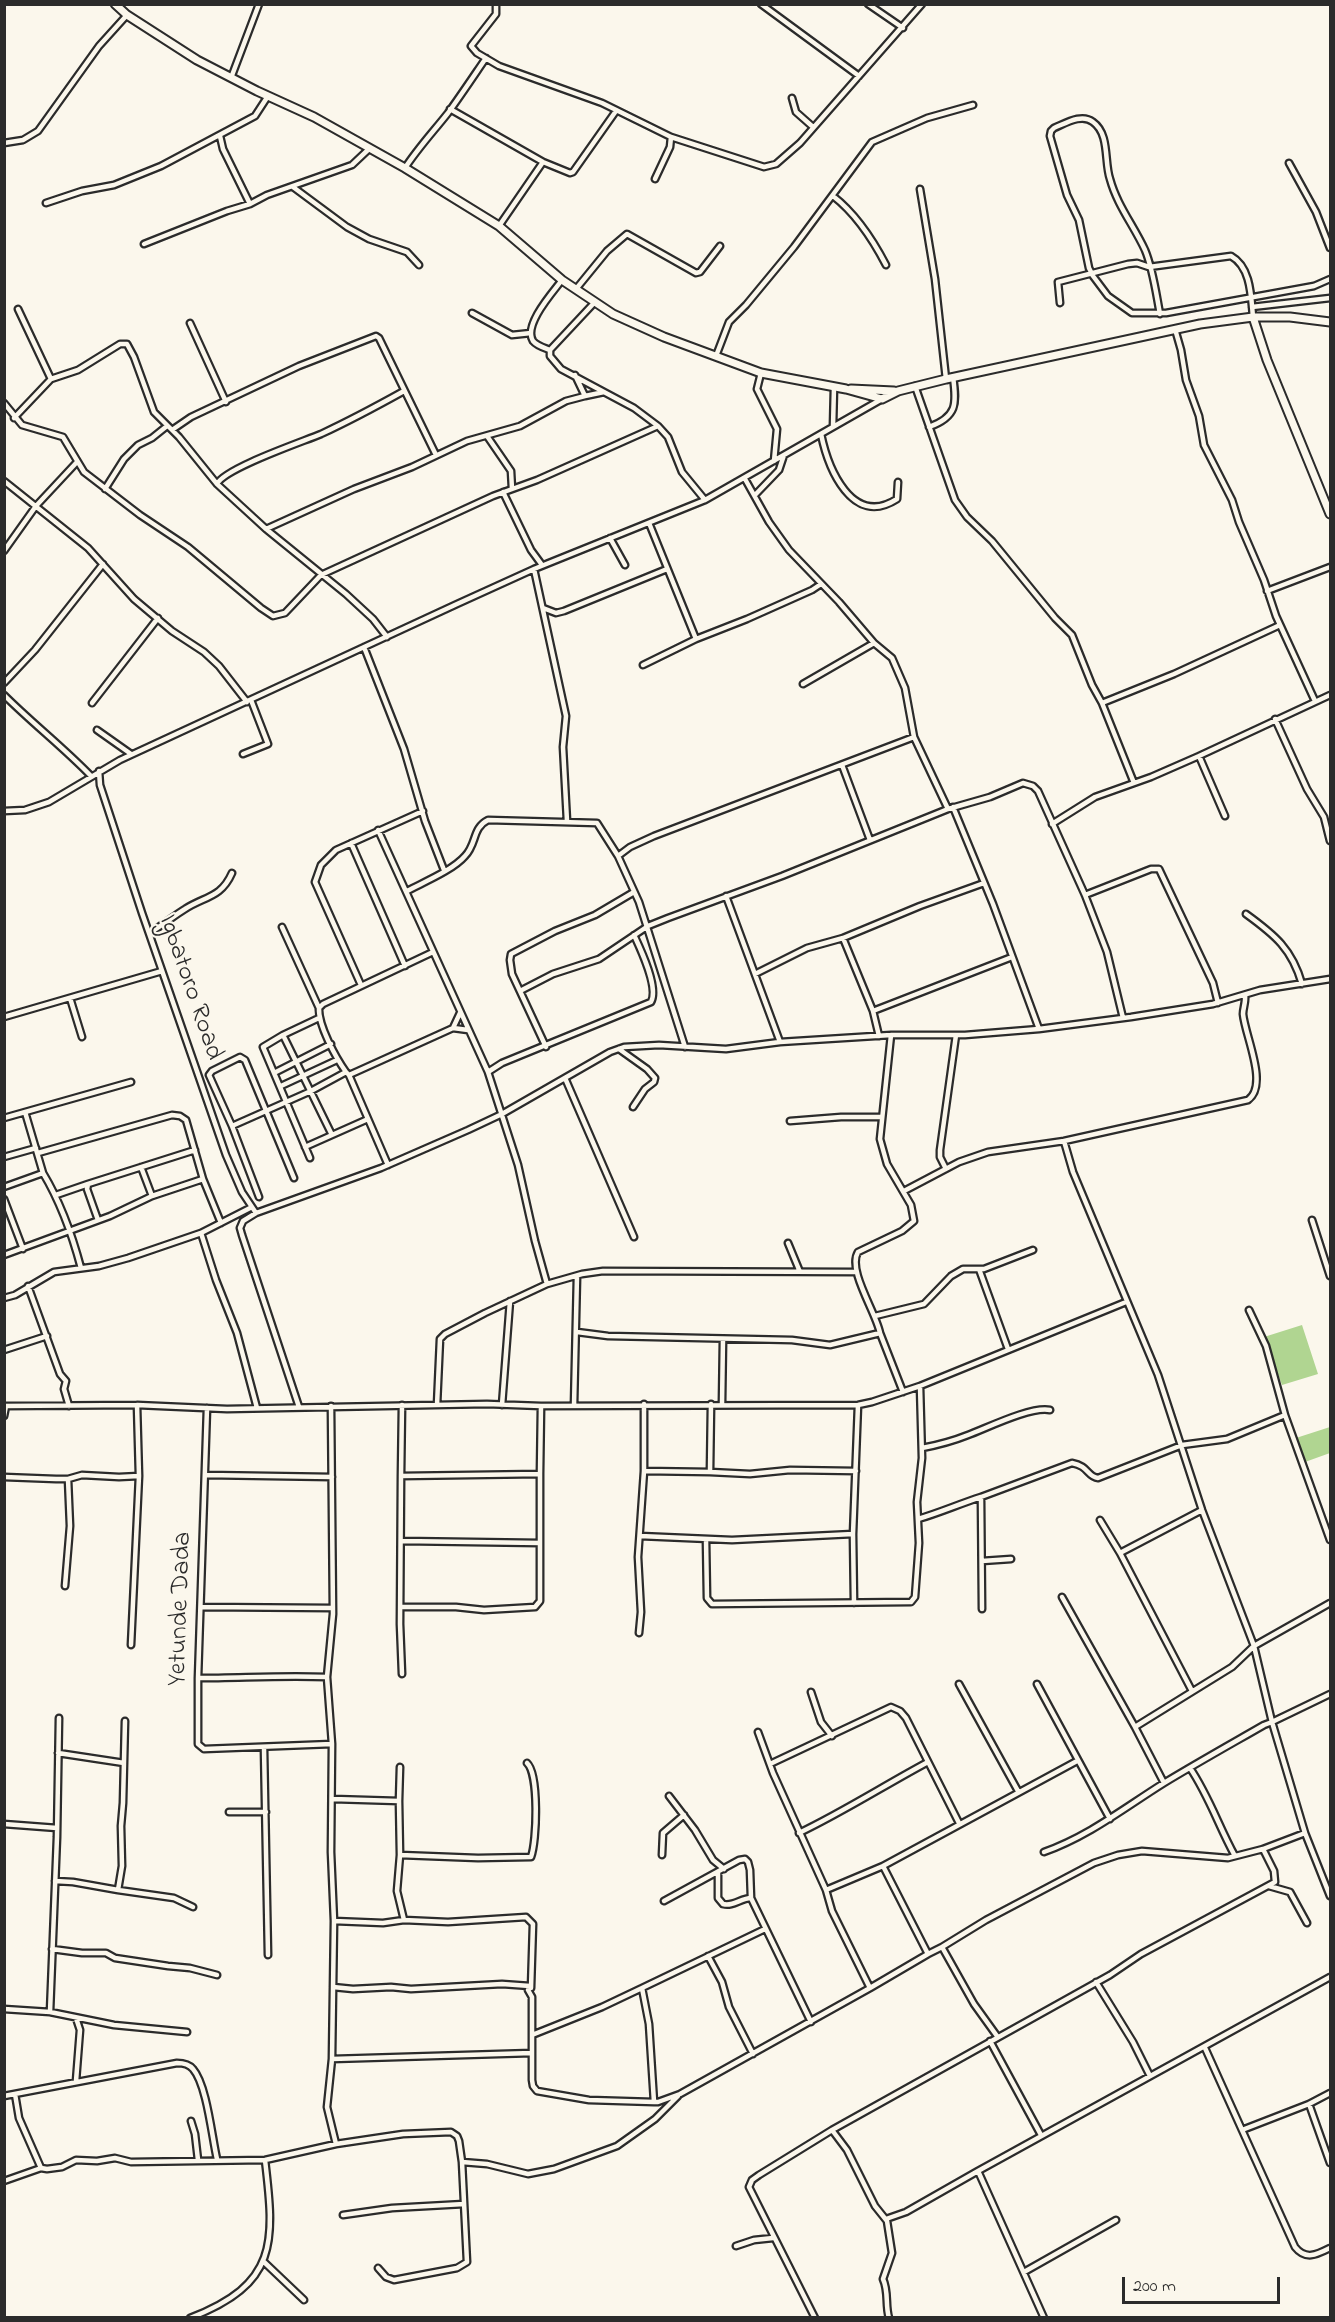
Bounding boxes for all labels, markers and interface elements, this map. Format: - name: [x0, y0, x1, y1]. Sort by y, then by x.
- street label: Igbatoro Road: [150, 911, 228, 1065]
- street label: Yetunde Dada: [164, 1531, 200, 1687]
- scale bar: [1125, 2265, 1282, 2303]
- text: 200 m: [1133, 2274, 1176, 2300]

